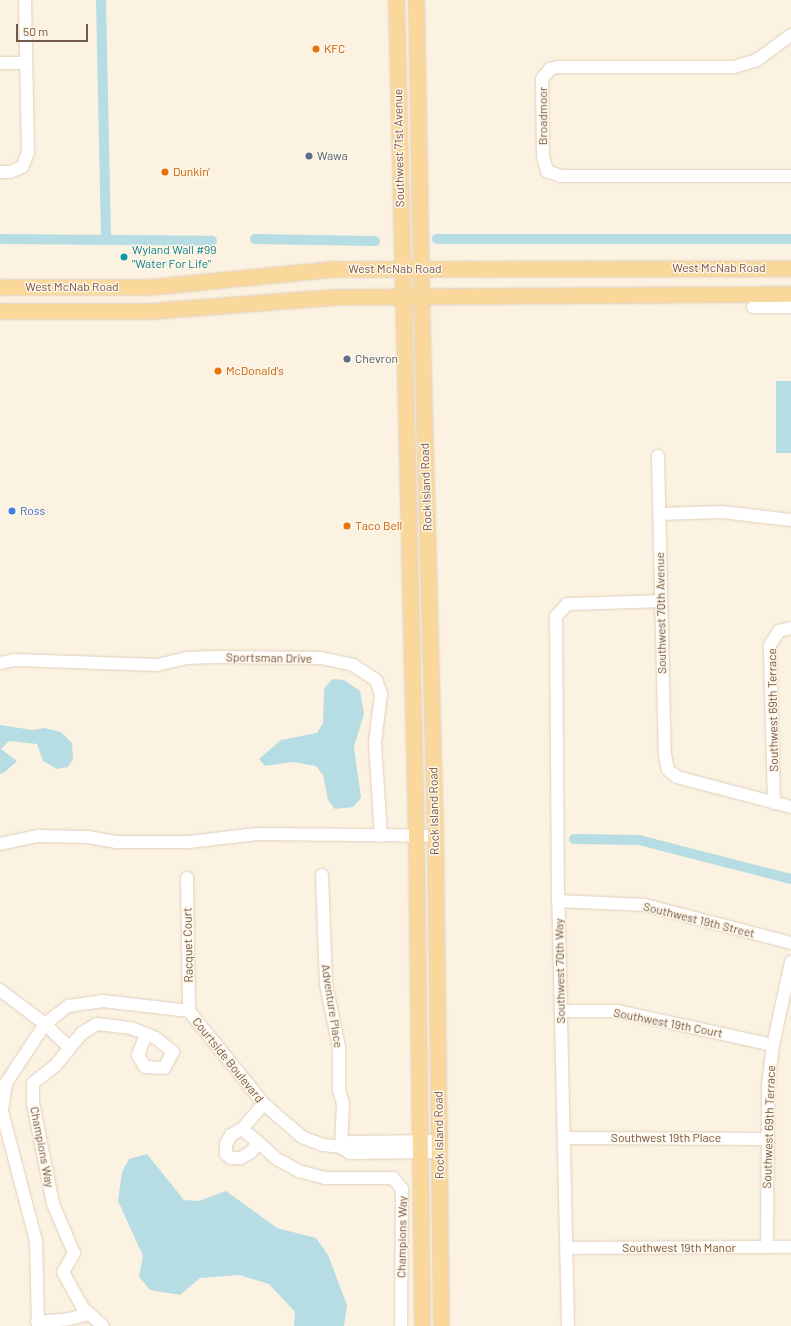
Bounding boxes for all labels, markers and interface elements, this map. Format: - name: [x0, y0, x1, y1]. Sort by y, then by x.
- scale bar: [18, 16, 90, 42]
- text: 50 m: [23, 24, 48, 38]
- place label: KFC: [324, 42, 345, 56]
- marker: KFC: [311, 44, 321, 54]
- street label: Broadmoor: [536, 87, 550, 145]
- street label: Southwest 71st Avenue: [391, 89, 407, 207]
- place label: Wawa: [317, 149, 348, 163]
- marker: Wawa: [304, 151, 314, 161]
- place label: Dunkin': [173, 165, 210, 179]
- marker: Dunkin': [160, 167, 170, 177]
- place label: Wyland Wall #99 "Water For Life": [132, 243, 217, 271]
- marker: Wyland Wall #99 "Water For Life": [119, 252, 129, 262]
- street label: West McNab Road: [672, 261, 766, 275]
- street label: West McNab Road: [348, 262, 442, 276]
- street label: West McNab Road: [25, 280, 119, 294]
- place label: Chevron: [355, 352, 398, 366]
- marker: Chevron: [342, 354, 352, 364]
- place label: McDonald's: [226, 364, 284, 378]
- marker: McDonald's: [213, 366, 223, 376]
- street label: Rock Island Road: [417, 443, 435, 531]
- place label: Ross: [20, 504, 45, 518]
- marker: Ross: [7, 506, 17, 516]
- place label: Taco Bell: [355, 519, 402, 533]
- marker: Taco Bell: [342, 521, 352, 531]
- street label: Southwest 70th Avenue: [653, 552, 669, 674]
- street label: Southwest 69th Terrace: [765, 648, 781, 772]
- street label: Sportsman Drive: [226, 650, 312, 666]
- street label: Rock Island Road: [426, 767, 442, 855]
- street label: Southwest 19th Street: [642, 899, 756, 941]
- street label: Racquet Court: [180, 907, 196, 983]
- street label: Southwest 70th Way: [552, 918, 568, 1024]
- street label: Adventure Place: [318, 963, 346, 1049]
- street label: Southwest 19th Court: [612, 1005, 724, 1041]
- street label: Courtside Boulevard: [189, 1015, 267, 1105]
- street label: Southwest 69th Terrace: [760, 1065, 778, 1189]
- street label: Rock Island Road: [431, 1091, 447, 1179]
- street label: Champions Way: [27, 1105, 57, 1189]
- street label: Southwest 19th Place: [611, 1131, 721, 1145]
- street label: Champions Way: [394, 1196, 410, 1278]
- street label: Southwest 19th Manor: [622, 1241, 736, 1255]

